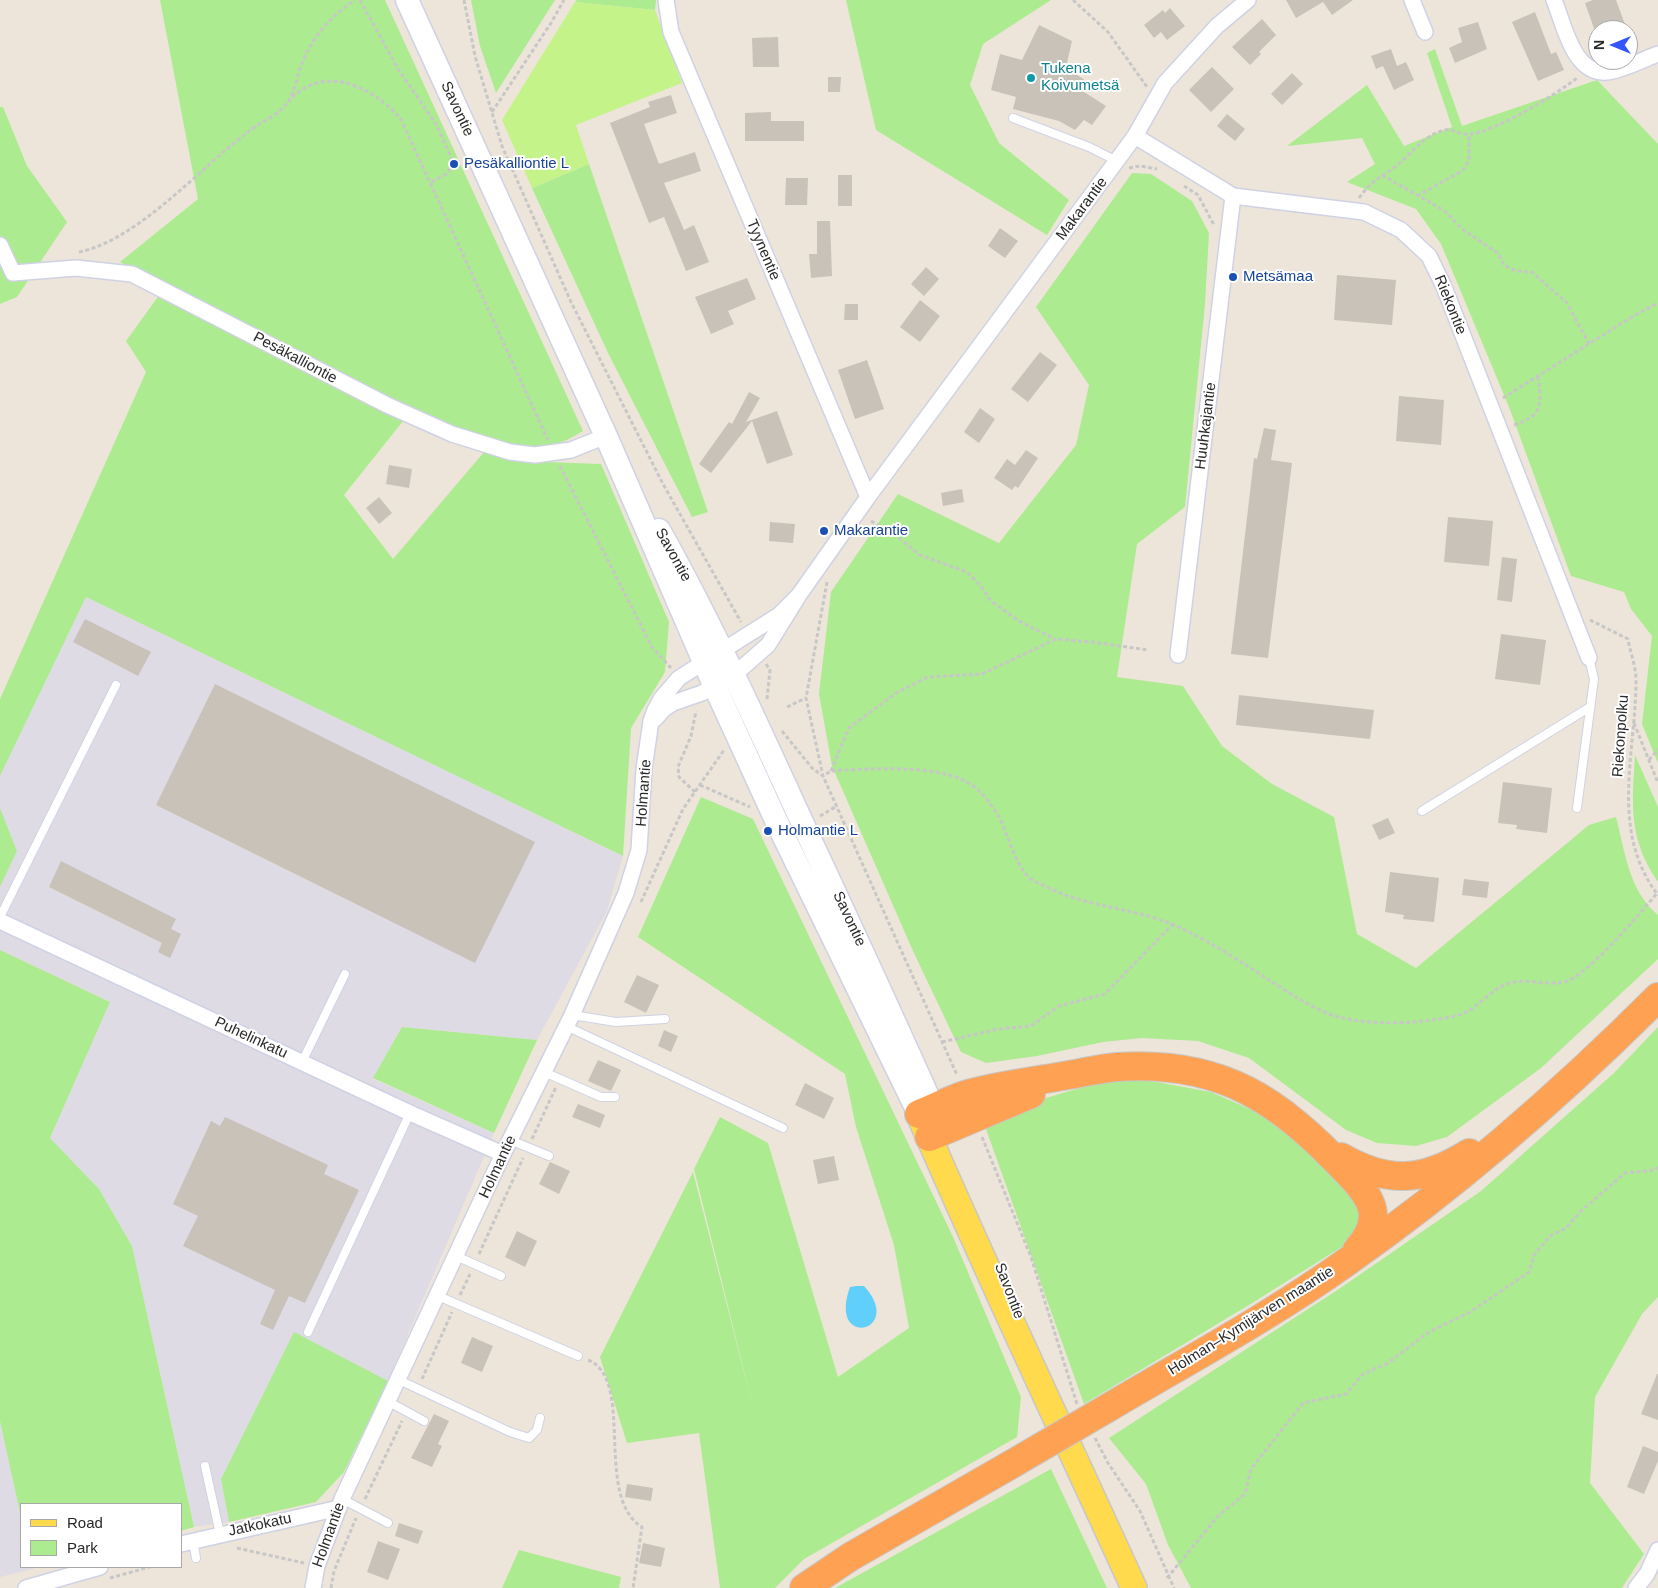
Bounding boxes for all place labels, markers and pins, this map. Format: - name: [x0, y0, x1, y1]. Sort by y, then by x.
- place label: Tukena Koivumetsä: [1041, 60, 1119, 95]
- marker: Tukena Koivumetsä: [1025, 72, 1037, 84]
- place label: Pesäkalliontie L: [464, 155, 569, 173]
- marker: Pesäkalliontie L: [448, 158, 460, 170]
- place label: Metsämaa: [1243, 268, 1313, 286]
- marker: Metsämaa: [1227, 271, 1239, 283]
- place label: Makarantie: [834, 522, 908, 540]
- marker: Makarantie: [818, 525, 830, 537]
- place label: Holmantie L: [778, 822, 858, 840]
- marker: Holmantie L: [762, 825, 774, 837]

